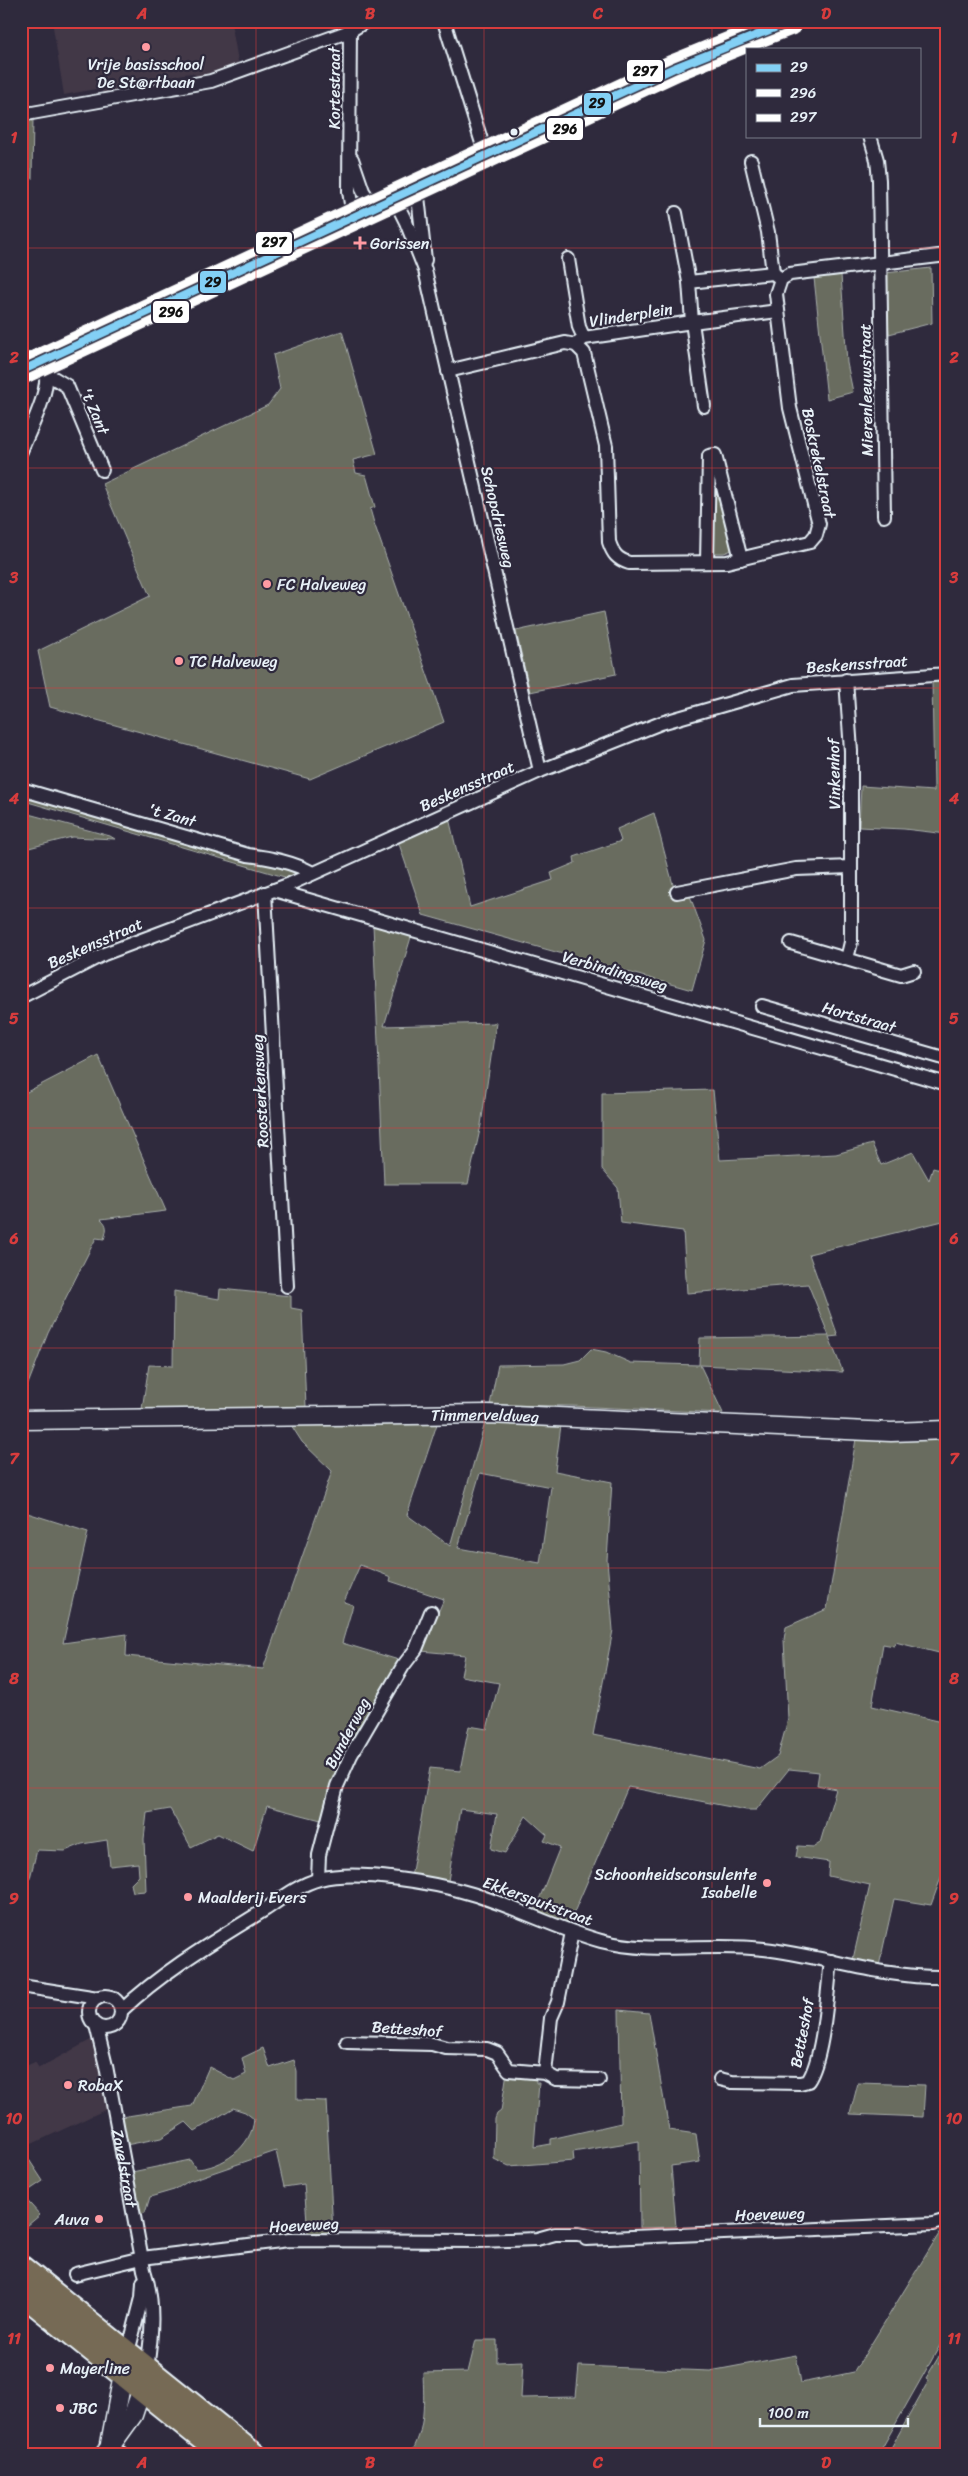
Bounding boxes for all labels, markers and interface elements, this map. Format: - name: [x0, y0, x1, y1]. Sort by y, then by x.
- text: A: [136, 0, 147, 28]
- text: B: [365, 0, 376, 28]
- text: C: [592, 0, 604, 28]
- text: D: [821, 0, 831, 28]
- marker: Vrije basisschool De St@rtbaan: [140, 41, 152, 53]
- street label: Kortestraat: [320, 46, 349, 129]
- legend: [746, 48, 920, 138]
- place label: Vrije basisschool De St@rtbaan: [88, 50, 205, 97]
- text: 29: [790, 54, 808, 80]
- line badge: 297: [626, 59, 664, 83]
- text: 297: [632, 59, 658, 84]
- text: 296: [790, 80, 816, 106]
- text: 29: [588, 91, 606, 116]
- line badge: 29: [583, 92, 612, 116]
- text: 297: [790, 104, 818, 130]
- line badge: 296: [546, 117, 584, 141]
- text: 296: [552, 117, 577, 142]
- text: 1: [11, 123, 18, 152]
- text: 1: [951, 123, 958, 152]
- unlabelled marker: [509, 127, 519, 137]
- place label: Gorissen: [370, 229, 430, 258]
- text: 297: [261, 230, 287, 255]
- line badge: 297: [255, 231, 293, 255]
- marker: Gorissen: [354, 237, 366, 249]
- line badge: 29: [199, 270, 227, 294]
- text: 29: [204, 270, 222, 295]
- street label: Vlinderplein: [587, 294, 675, 336]
- line badge: 296: [152, 300, 190, 324]
- text: 296: [158, 300, 183, 325]
- street label: Mierenleeuwstraat: [850, 323, 882, 457]
- text: 2: [8, 343, 19, 372]
- text: 2: [948, 343, 959, 372]
- street label: 't Zant: [72, 383, 118, 440]
- street label: Boskrekelstraat: [793, 405, 845, 521]
- street label: Schopdriesweg: [472, 463, 524, 571]
- text: 3: [9, 563, 19, 592]
- text: 3: [949, 563, 959, 592]
- place label: FC Halveweg: [277, 570, 366, 599]
- marker: FC Halveweg: [261, 578, 273, 590]
- street label: Beskensstraat: [805, 646, 909, 682]
- place label: TC Halveweg: [189, 647, 278, 676]
- marker: TC Halveweg: [173, 655, 185, 667]
- street label: Vinkenhof: [819, 736, 849, 810]
- street label: Beskensstraat: [415, 752, 519, 820]
- text: 4: [8, 784, 19, 813]
- text: 4: [948, 784, 959, 813]
- street label: 't Zant: [144, 794, 200, 836]
- street label: Beskensstraat: [43, 909, 147, 977]
- street label: Verbindingsweg: [559, 942, 671, 1000]
- street label: Hortstraat: [819, 993, 900, 1042]
- text: 5: [9, 1004, 19, 1033]
- text: 5: [949, 1004, 959, 1033]
- street label: Roosterkensweg: [243, 1033, 277, 1149]
- text: 6: [8, 1224, 19, 1253]
- text: 6: [948, 1224, 959, 1253]
- street label: Timmerveldweg: [431, 1399, 540, 1431]
- text: 7: [9, 1444, 20, 1473]
- text: 7: [949, 1444, 960, 1473]
- text: 8: [8, 1664, 19, 1693]
- text: 8: [948, 1664, 959, 1693]
- street label: Bunderweg: [316, 1692, 378, 1774]
- place label: Schoonheidsconsulente Isabelle: [594, 1860, 757, 1907]
- street label: Ekkersputstraat: [479, 1868, 597, 1934]
- marker: Schoonheidsconsulente Isabelle: [761, 1877, 773, 1889]
- place label: Maalderij Evers: [198, 1883, 307, 1912]
- text: 9: [9, 1884, 19, 1913]
- text: 9: [949, 1884, 959, 1913]
- marker: Maalderij Evers: [182, 1891, 194, 1903]
- street label: Betteshof: [781, 1994, 823, 2070]
- street label: Betteshof: [371, 2012, 445, 2046]
- place label: RobaX: [78, 2071, 124, 2100]
- marker: RobaX: [62, 2079, 74, 2091]
- text: 10: [6, 2104, 22, 2133]
- text: 10: [946, 2104, 962, 2133]
- street label: Zavelstraat: [103, 2126, 147, 2210]
- street label: Hoeveweg: [734, 2198, 806, 2230]
- place label: Auva: [53, 2205, 90, 2234]
- street label: Hoeveweg: [268, 2209, 340, 2241]
- marker: Auva: [93, 2213, 105, 2225]
- text: 11: [7, 2324, 21, 2353]
- text: 11: [947, 2324, 961, 2353]
- place label: Mayerline: [60, 2354, 130, 2383]
- marker: Mayerline: [44, 2362, 56, 2374]
- place label: JBC: [69, 2394, 98, 2423]
- scale bar: [760, 2396, 908, 2428]
- text: 100 m: [768, 2400, 809, 2426]
- marker: JBC: [54, 2402, 66, 2414]
- text: A: [136, 2448, 147, 2476]
- text: B: [365, 2448, 376, 2476]
- text: C: [592, 2448, 604, 2476]
- text: D: [821, 2448, 831, 2476]

